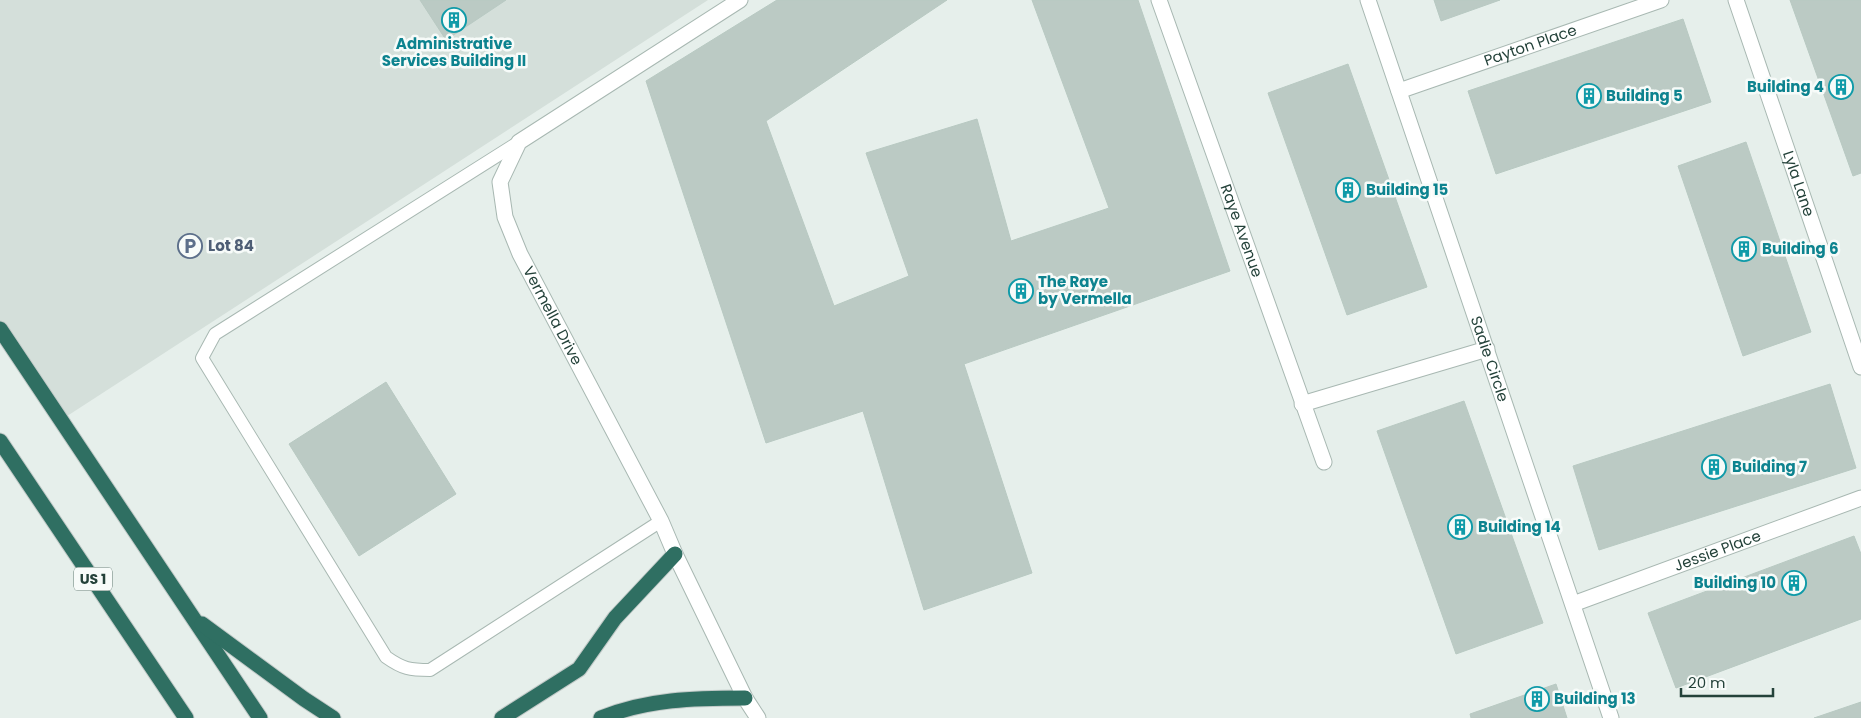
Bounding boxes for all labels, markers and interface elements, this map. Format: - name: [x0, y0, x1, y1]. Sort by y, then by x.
- building icon: Administrative Services Building II: [441, 7, 467, 33]
- street label: Payton Place: [1481, 19, 1579, 71]
- place label: Administrative Services Building II: [382, 33, 526, 71]
- building icon: Building 4: [1828, 74, 1854, 100]
- place label: Building 4: [1747, 76, 1824, 97]
- building icon: Building 5: [1576, 83, 1602, 109]
- place label: Building 5: [1606, 85, 1683, 106]
- street label: Lyla Lane: [1778, 148, 1820, 219]
- building icon: Building 15: [1335, 177, 1361, 203]
- place label: Building 15: [1366, 179, 1449, 200]
- street label: Raye Avenue: [1216, 181, 1268, 280]
- parking icon: Lot 84: [177, 233, 203, 259]
- place label: Lot 84: [208, 235, 254, 256]
- building icon: Building 6: [1731, 236, 1757, 262]
- place label: Building 6: [1762, 238, 1839, 259]
- street label: Vermella Drive: [518, 262, 588, 369]
- place label: The Raye by Vermella: [1038, 271, 1132, 309]
- building icon: The Raye by Vermella: [1008, 278, 1034, 304]
- street label: Sadie Circle: [1466, 313, 1514, 404]
- building icon: Building 7: [1701, 454, 1727, 480]
- place label: Building 7: [1732, 456, 1807, 477]
- building icon: Building 14: [1447, 514, 1473, 540]
- place label: Building 14: [1478, 516, 1561, 537]
- street label: Jessie Place: [1671, 525, 1764, 576]
- road number: US 1: [74, 568, 112, 590]
- building icon: Building 10: [1781, 570, 1807, 596]
- place label: Building 10: [1694, 572, 1776, 593]
- scale bar: [1681, 666, 1774, 698]
- text: 20 m: [1688, 672, 1726, 693]
- building icon: Building 13: [1524, 686, 1550, 712]
- place label: Building 13: [1554, 688, 1636, 709]

